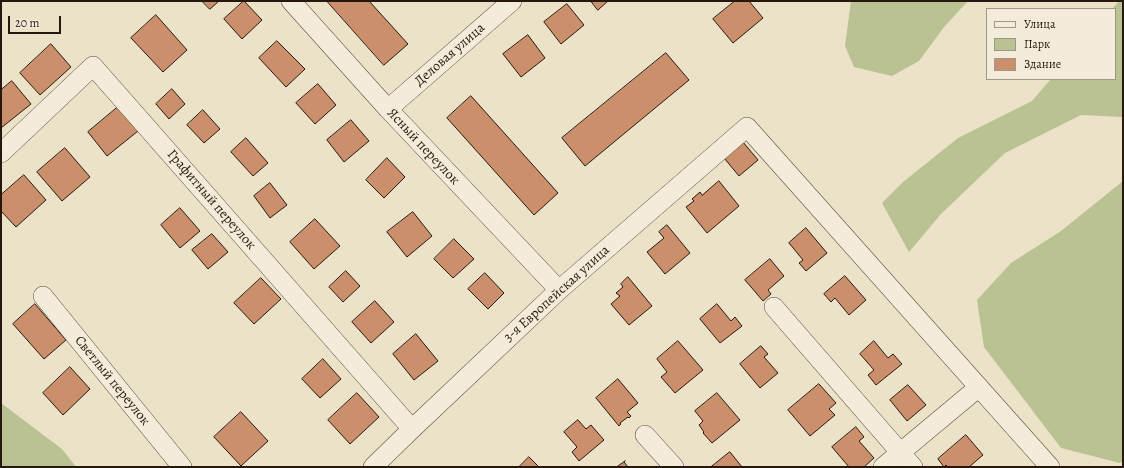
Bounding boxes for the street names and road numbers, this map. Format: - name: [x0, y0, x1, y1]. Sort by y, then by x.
- street label: Деловая улица: [411, 20, 489, 90]
- street label: Ясный переулок: [383, 105, 463, 189]
- street label: Графитный переулок: [163, 146, 259, 254]
- street label: 3-я Европейская улица: [501, 242, 613, 346]
- street label: Светлый переулок: [71, 333, 153, 429]

